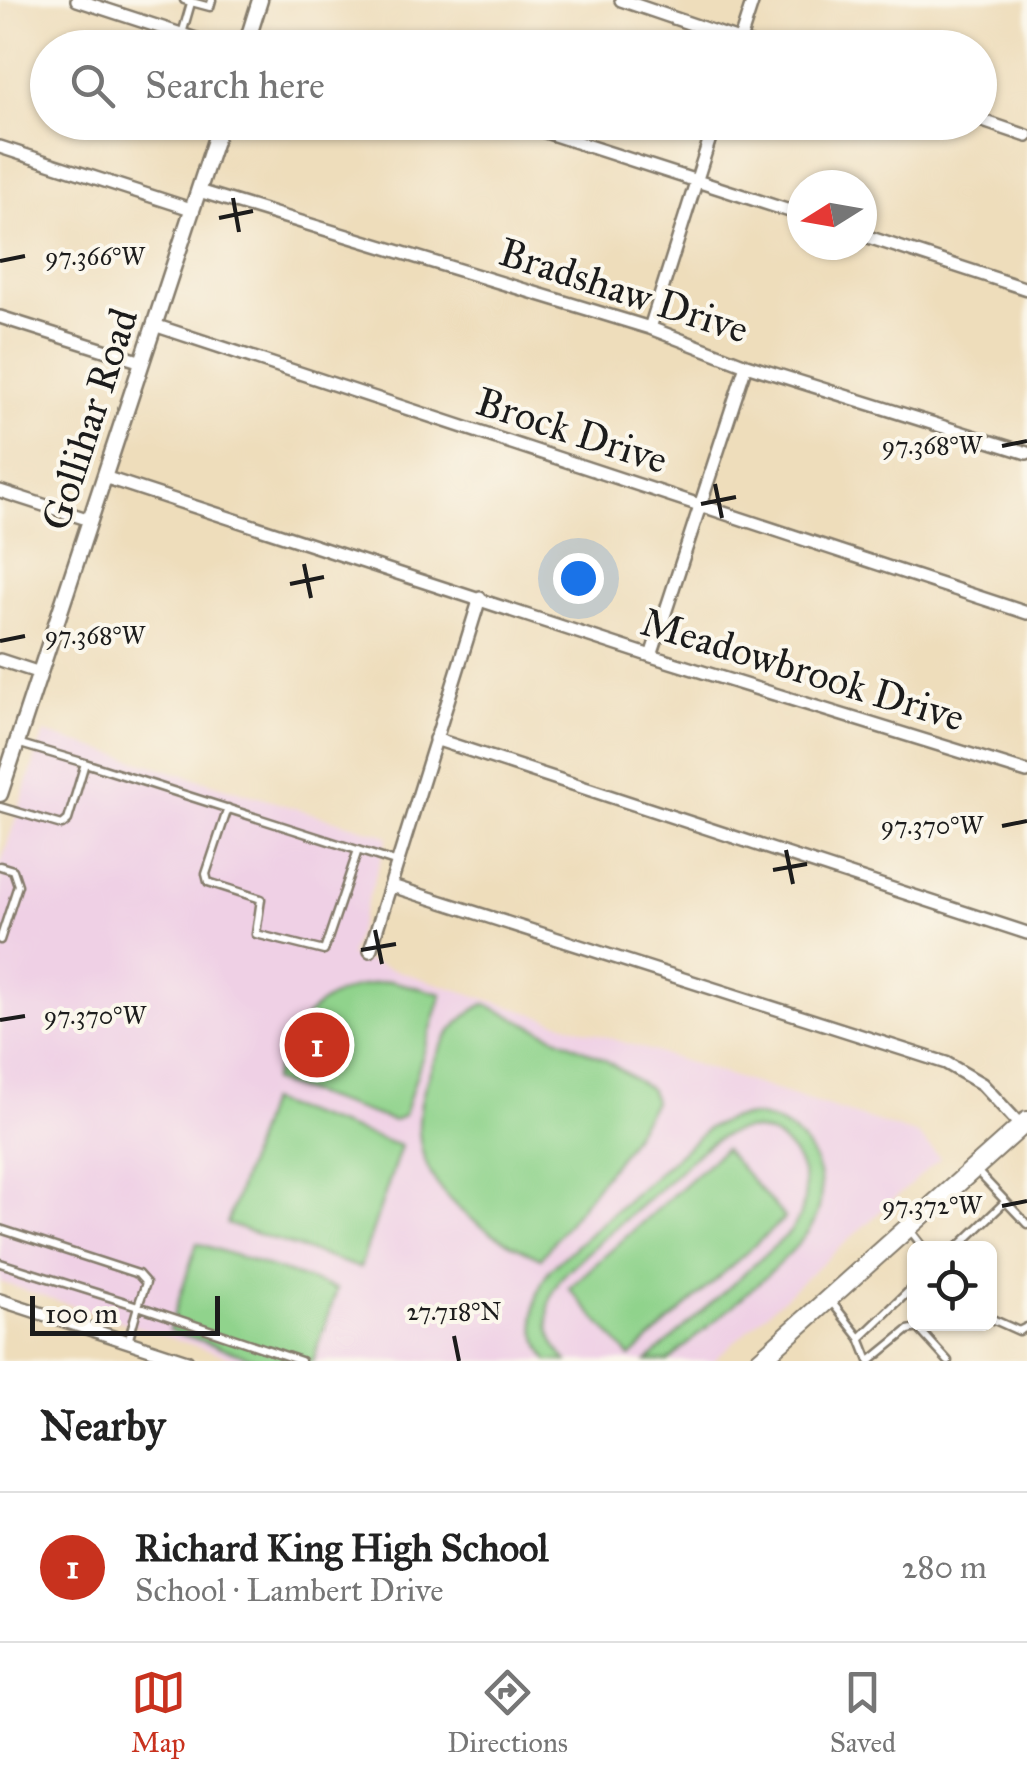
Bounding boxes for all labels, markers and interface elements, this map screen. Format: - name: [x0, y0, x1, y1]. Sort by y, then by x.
- search box: [30, 30, 997, 140]
- icon: search: [65, 58, 120, 113]
- text: Search here: [145, 62, 325, 108]
- north arrow: [787, 170, 877, 260]
- street label: Bradshaw Drive: [493, 227, 755, 354]
- text: 97.366°W: [45, 241, 146, 272]
- street label: Gollihar Road: [31, 302, 148, 536]
- street label: Brock Drive: [470, 377, 674, 484]
- text: 97.368°W: [882, 430, 984, 461]
- your location: [553, 553, 604, 604]
- street label: Meadowbrook Drive: [635, 597, 970, 742]
- text: 97.368°W: [45, 620, 147, 651]
- text: 97.370°W: [881, 810, 984, 841]
- text: 97.370°W: [44, 1000, 147, 1031]
- pin: 1: [284, 1008, 350, 1082]
- text: 97.372°W: [882, 1190, 983, 1221]
- map controls: [907, 1241, 997, 1331]
- button: locate: [907, 1241, 997, 1331]
- scale bar: [30, 1291, 220, 1336]
- text: 100 m: [45, 1296, 118, 1331]
- text: 27.718°N: [406, 1296, 502, 1327]
- text: Nearby: [40, 1400, 165, 1452]
- text: Richard King High School: [135, 1525, 549, 1571]
- text: 1: [66, 1548, 79, 1587]
- text: 280 m: [902, 1548, 987, 1587]
- text: School · Lambert Drive: [135, 1571, 444, 1610]
- tab: Map: [131, 1665, 186, 1760]
- tab: Directions: [447, 1665, 568, 1760]
- tab: Saved: [830, 1665, 896, 1760]

